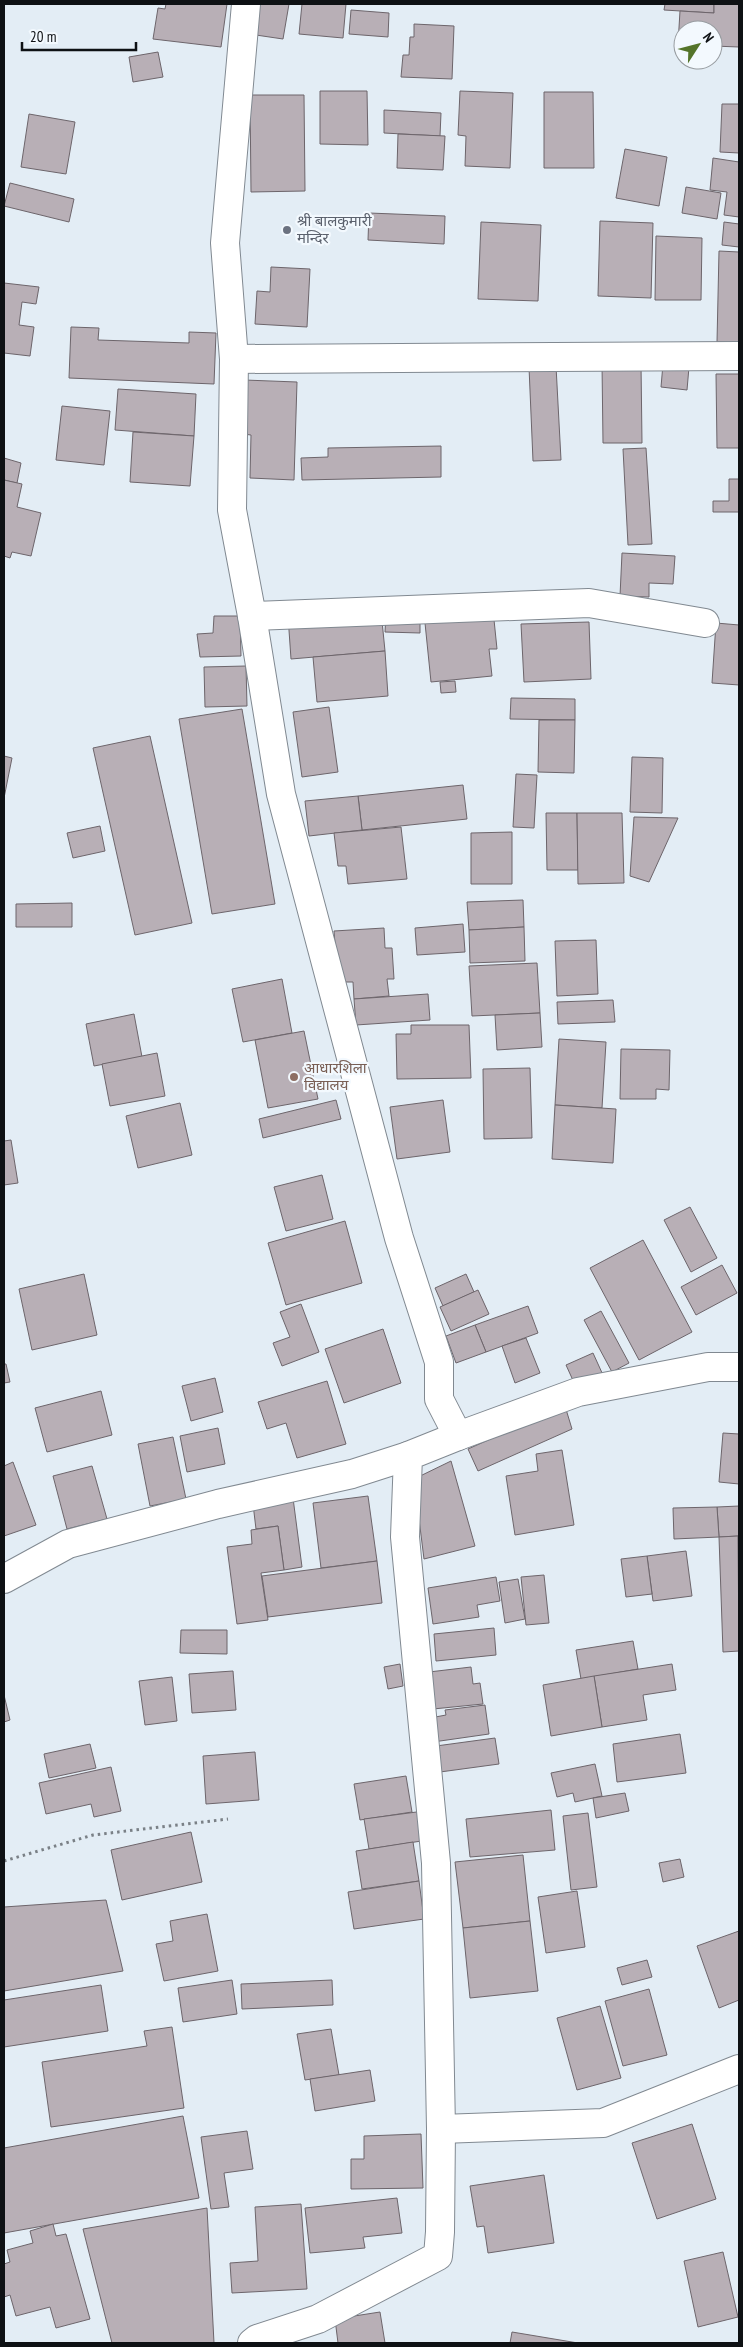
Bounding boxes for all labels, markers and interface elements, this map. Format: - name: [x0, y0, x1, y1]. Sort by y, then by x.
- scale bar: [22, 20, 136, 52]
- north arrow: [673, 20, 723, 70]
- text: 20 m: [30, 27, 56, 46]
- text: N: [699, 29, 718, 46]
- place label: श्री बालकुमारी मन्दिर: [297, 211, 373, 247]
- marker: श्री बालकुमारी मन्दिर: [281, 224, 293, 236]
- place label: आधारशिला विद्यालय: [304, 1058, 368, 1094]
- marker: आधारशिला विद्यालय: [288, 1071, 300, 1083]

